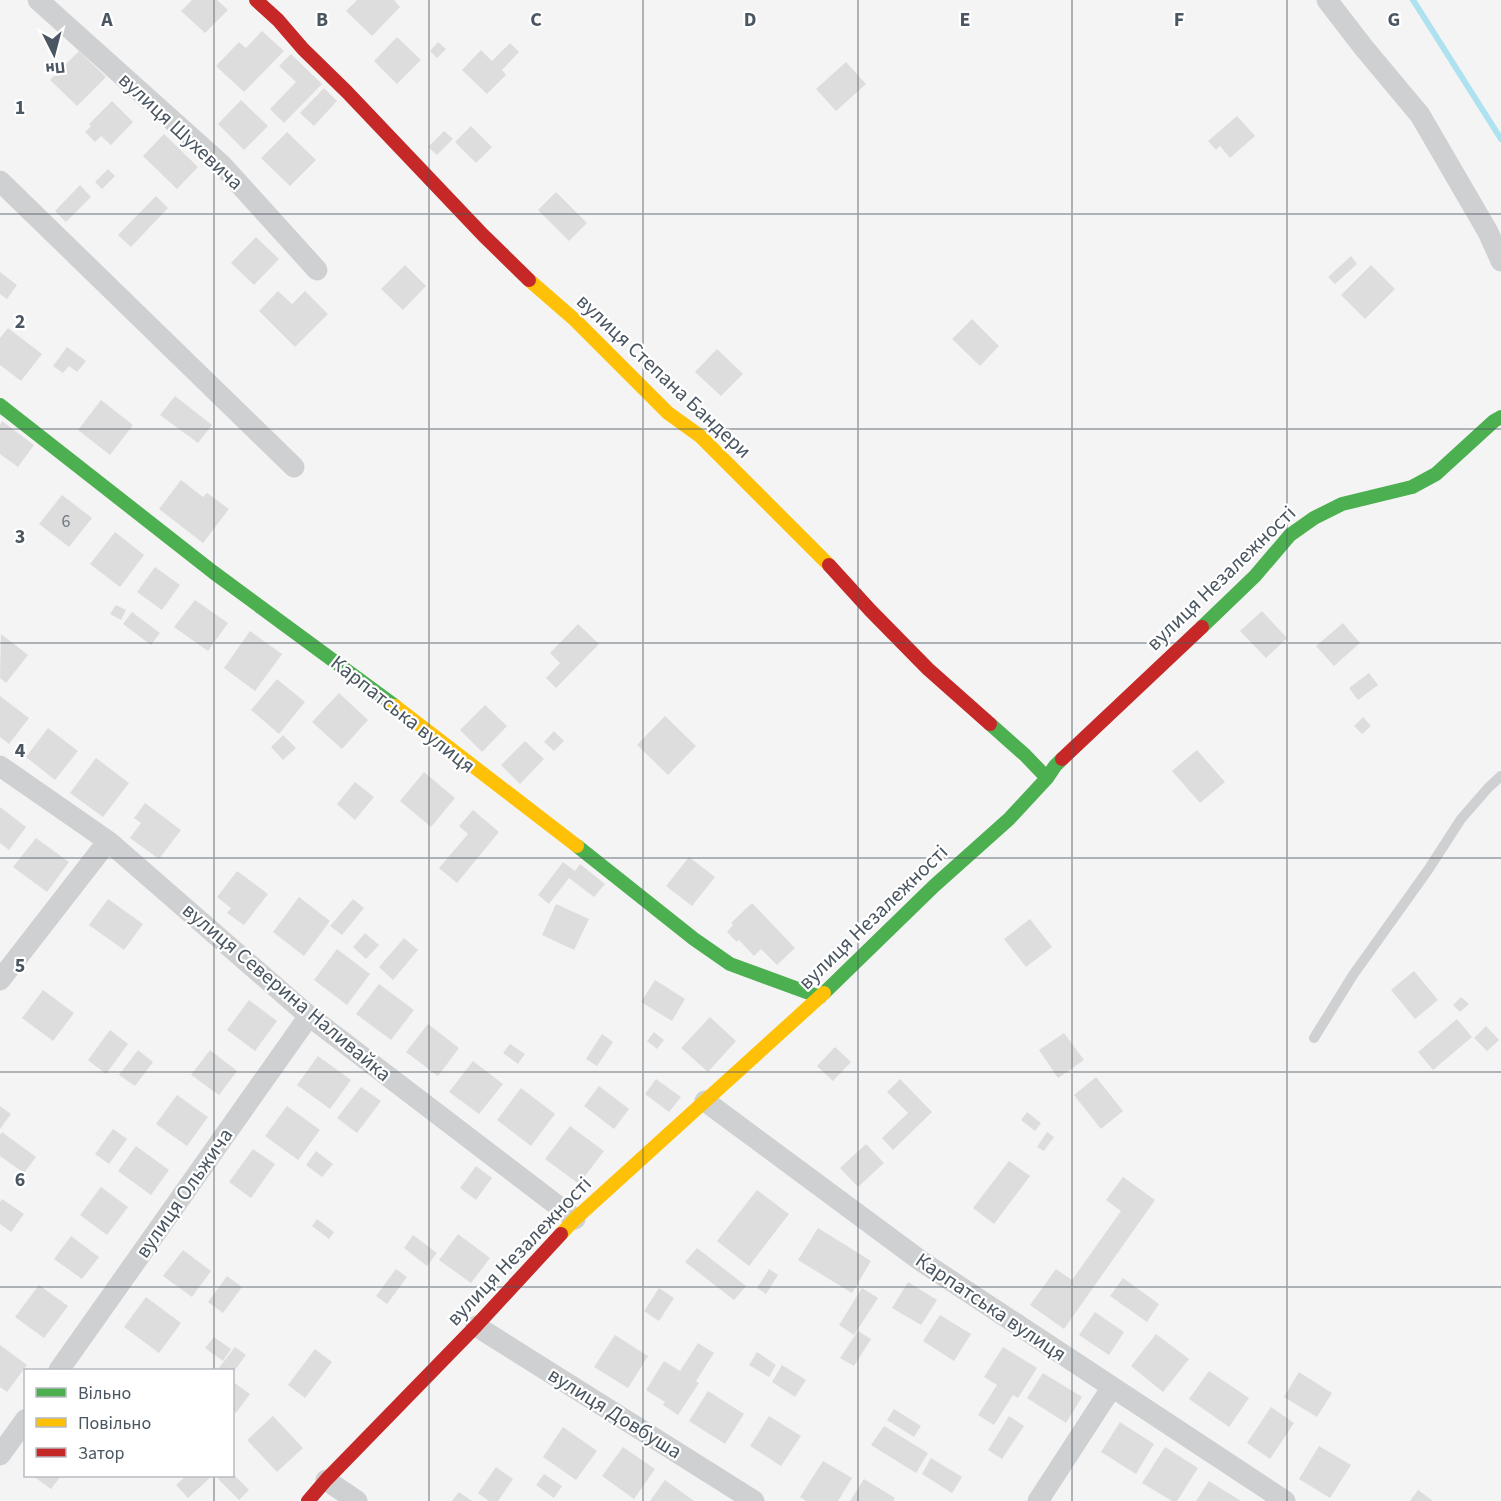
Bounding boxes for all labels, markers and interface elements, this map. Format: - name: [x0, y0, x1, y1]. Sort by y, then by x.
- text: A: [100, 6, 113, 34]
- text: B: [316, 6, 328, 34]
- text: C: [530, 6, 542, 34]
- text: D: [744, 6, 756, 34]
- text: E: [960, 6, 970, 34]
- text: F: [1174, 6, 1184, 34]
- text: G: [1388, 6, 1400, 34]
- north arrow: [24, 24, 84, 84]
- text: Пн: [44, 56, 67, 80]
- street label: вулиця Шухевича: [112, 65, 250, 197]
- text: 1: [15, 94, 25, 122]
- street label: вулиця Степана Бандери: [570, 287, 758, 465]
- text: 2: [15, 308, 25, 336]
- street label: вулиця Незалежності: [1140, 499, 1302, 657]
- house number: 6: [62, 509, 71, 534]
- text: 3: [15, 523, 25, 551]
- street label: Карпатська вулиця: [324, 648, 482, 780]
- text: 4: [15, 737, 26, 765]
- street label: вулиця Незалежності: [792, 838, 954, 996]
- street label: вулиця Северина Наливайка: [176, 895, 398, 1089]
- text: 5: [15, 952, 25, 980]
- street label: вулиця Ольжича: [128, 1122, 240, 1264]
- text: 6: [15, 1166, 25, 1194]
- street label: вулиця Незалежності: [440, 1170, 598, 1332]
- street label: Карпатська вулиця: [910, 1245, 1072, 1369]
- street label: вулиця Довбуша: [542, 1360, 688, 1466]
- legend: [24, 1369, 234, 1477]
- text: Вільно: [78, 1381, 131, 1406]
- text: Повільно: [78, 1411, 151, 1436]
- text: Затор: [78, 1441, 125, 1466]

